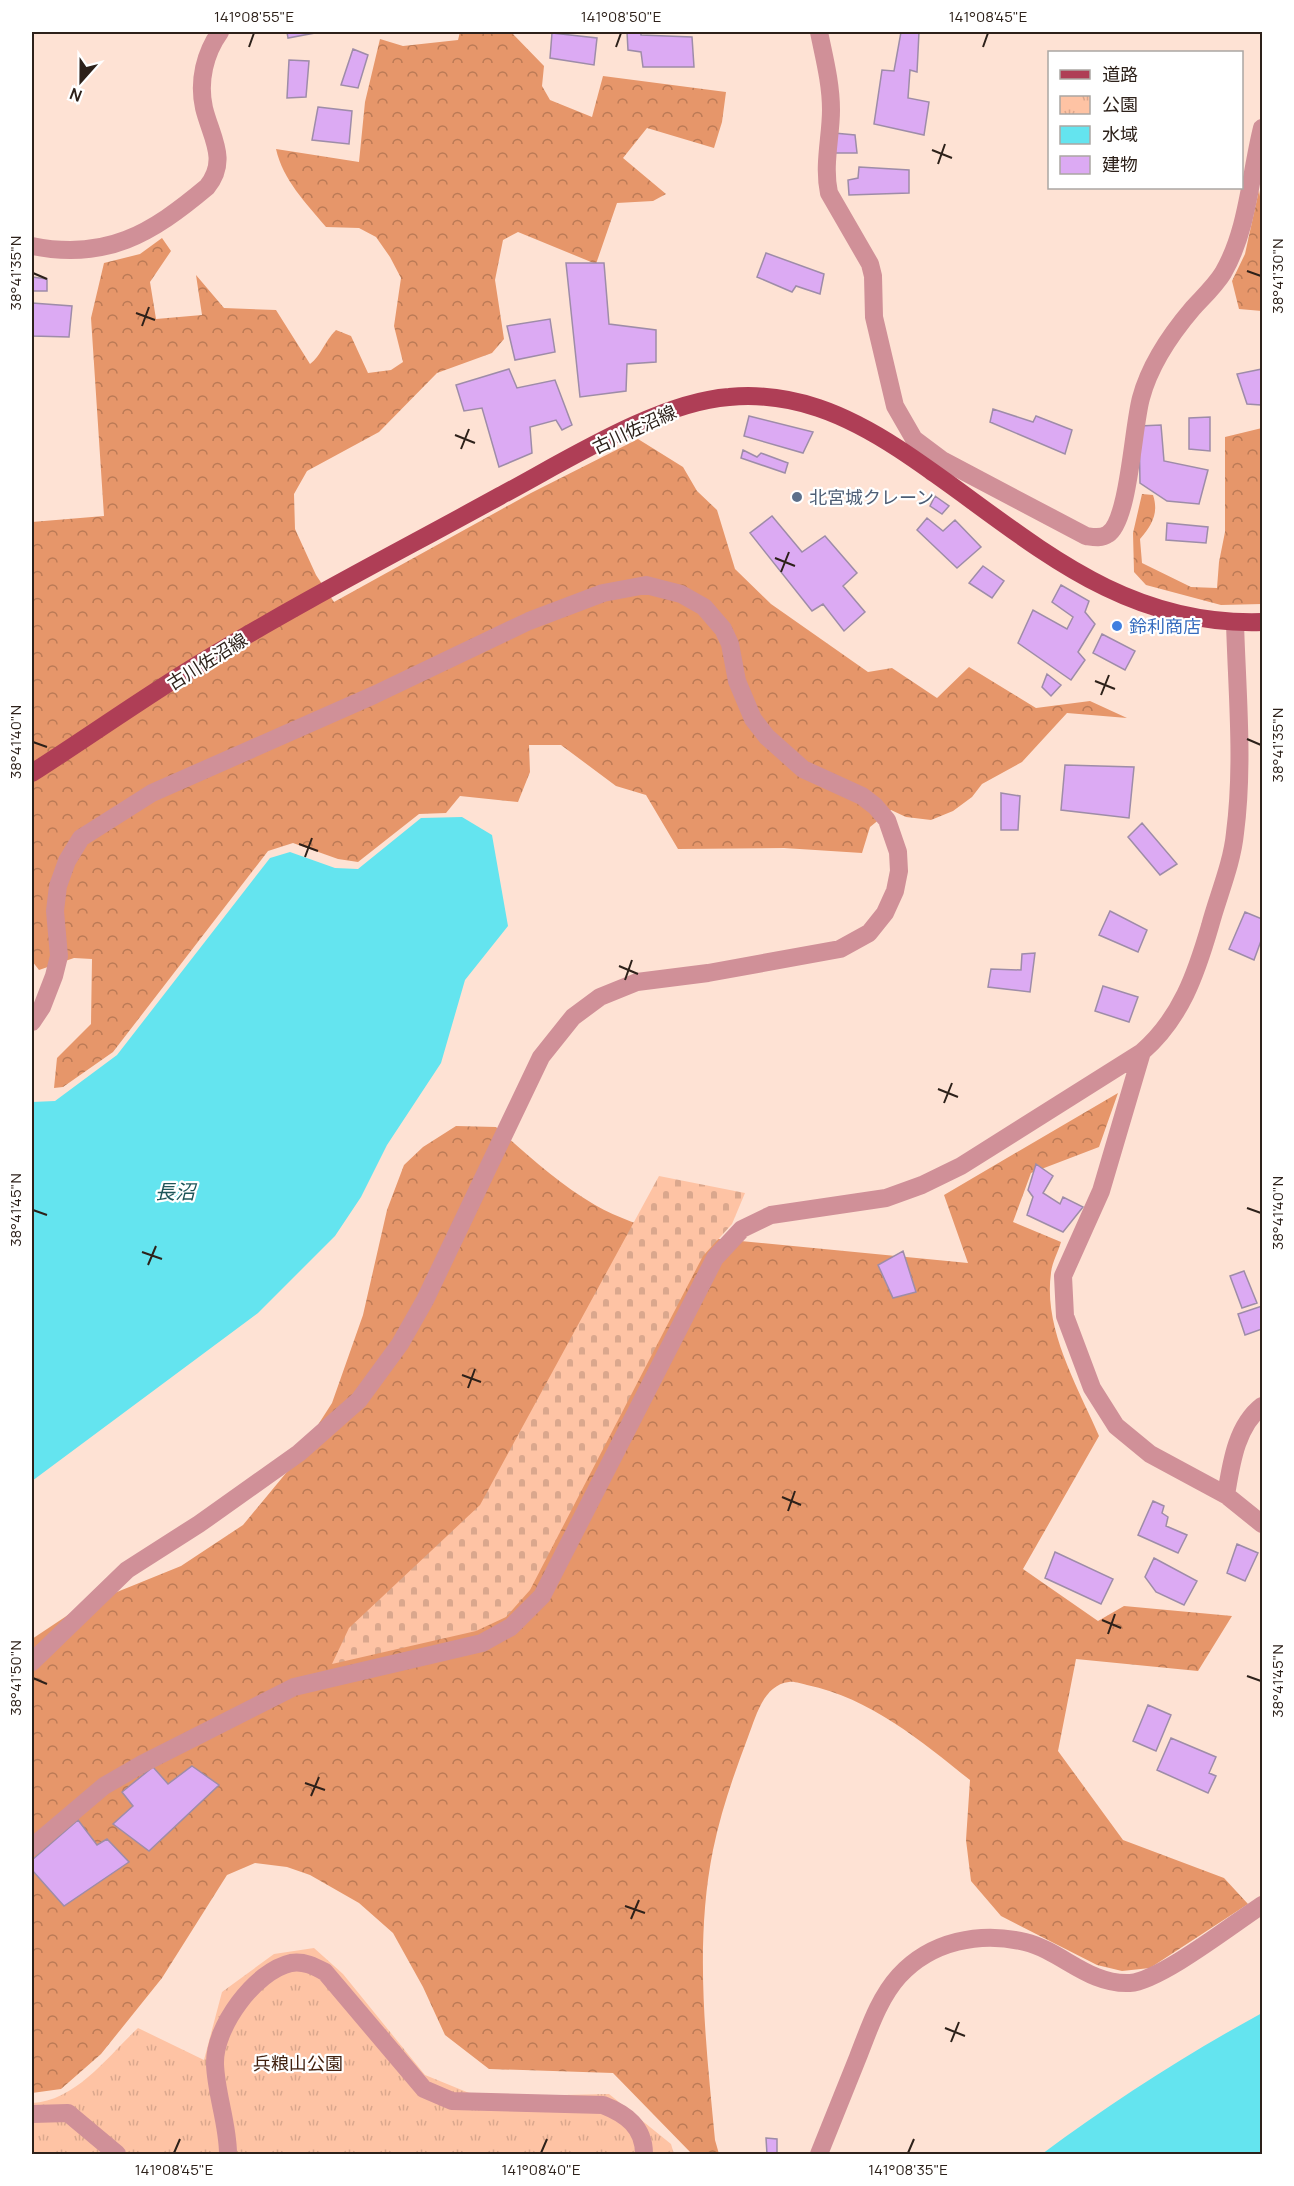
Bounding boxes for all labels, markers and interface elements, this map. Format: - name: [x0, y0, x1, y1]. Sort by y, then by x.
- text: 141°08'55"E: [214, 6, 294, 27]
- text: 141°08'50"E: [581, 6, 661, 27]
- text: 141°08'45"E: [949, 6, 1027, 27]
- north arrow: [51, 51, 111, 111]
- legend: [1048, 51, 1243, 189]
- text: 道路: [1102, 62, 1138, 86]
- text: N: [66, 83, 85, 107]
- text: 公園: [1102, 92, 1138, 116]
- text: 水域: [1102, 122, 1138, 146]
- text: 建物: [1102, 152, 1138, 176]
- text: 38°41'35"N: [5, 236, 26, 310]
- text: 38°41'30"N: [1267, 238, 1288, 314]
- street label: 古川佐沼線: [588, 399, 680, 459]
- place label: 北宮城クレーン: [809, 485, 934, 509]
- marker: 北宮城クレーン: [790, 490, 804, 504]
- place label: 鈴利商店: [1129, 614, 1201, 638]
- marker: 鈴利商店: [1110, 619, 1124, 633]
- street label: 古川佐沼線: [162, 627, 252, 695]
- text: 38°41'40"N: [5, 705, 26, 779]
- text: 38°41'35"N: [1267, 708, 1288, 782]
- text: 38°41'45"N: [5, 1173, 26, 1247]
- text: 38°41'40"N: [1267, 1176, 1288, 1250]
- water label: 長沼: [155, 1178, 198, 1205]
- text: 38°41'50"N: [5, 1640, 26, 1716]
- text: 38°41'45"N: [1267, 1644, 1288, 1718]
- park label: 兵粮山公園: [253, 2051, 343, 2075]
- text: 141°08'45"E: [135, 2159, 213, 2180]
- text: 141°08'40"E: [502, 2159, 580, 2180]
- text: 141°08'35"E: [868, 2159, 948, 2180]

